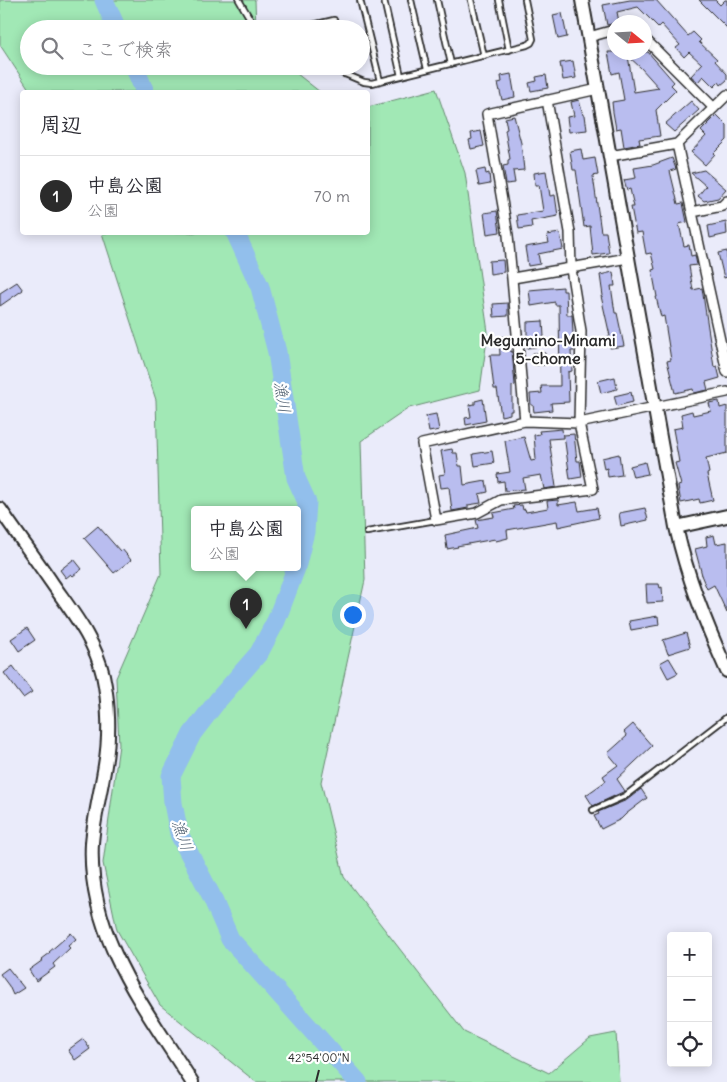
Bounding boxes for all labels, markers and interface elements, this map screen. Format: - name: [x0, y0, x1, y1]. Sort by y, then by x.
- north arrow: [607, 15, 652, 60]
- search box: [20, 20, 370, 75]
- icon: search: [38, 34, 66, 62]
- text: ここで検索: [78, 37, 173, 61]
- text: 周辺: [40, 111, 82, 138]
- text: 中島公園: [87, 173, 163, 197]
- text: 1: [53, 186, 59, 206]
- text: 70 m: [314, 186, 350, 206]
- text: 公園: [87, 200, 119, 220]
- district label: Megumino-Minami 5-chome: [481, 330, 616, 368]
- water label: 漁川: [271, 380, 295, 414]
- popup: [191, 506, 301, 571]
- text: 中島公園: [208, 516, 284, 540]
- text: 公園: [208, 543, 240, 563]
- pin: 1: [230, 588, 262, 629]
- your location: [340, 602, 366, 628]
- water label: 漁川: [168, 817, 198, 853]
- map controls: [667, 932, 712, 1067]
- button: +: [667, 932, 712, 977]
- button: −: [667, 977, 712, 1022]
- button: locate: [667, 1022, 712, 1067]
- text: 42°54'00"N: [288, 1050, 350, 1065]

